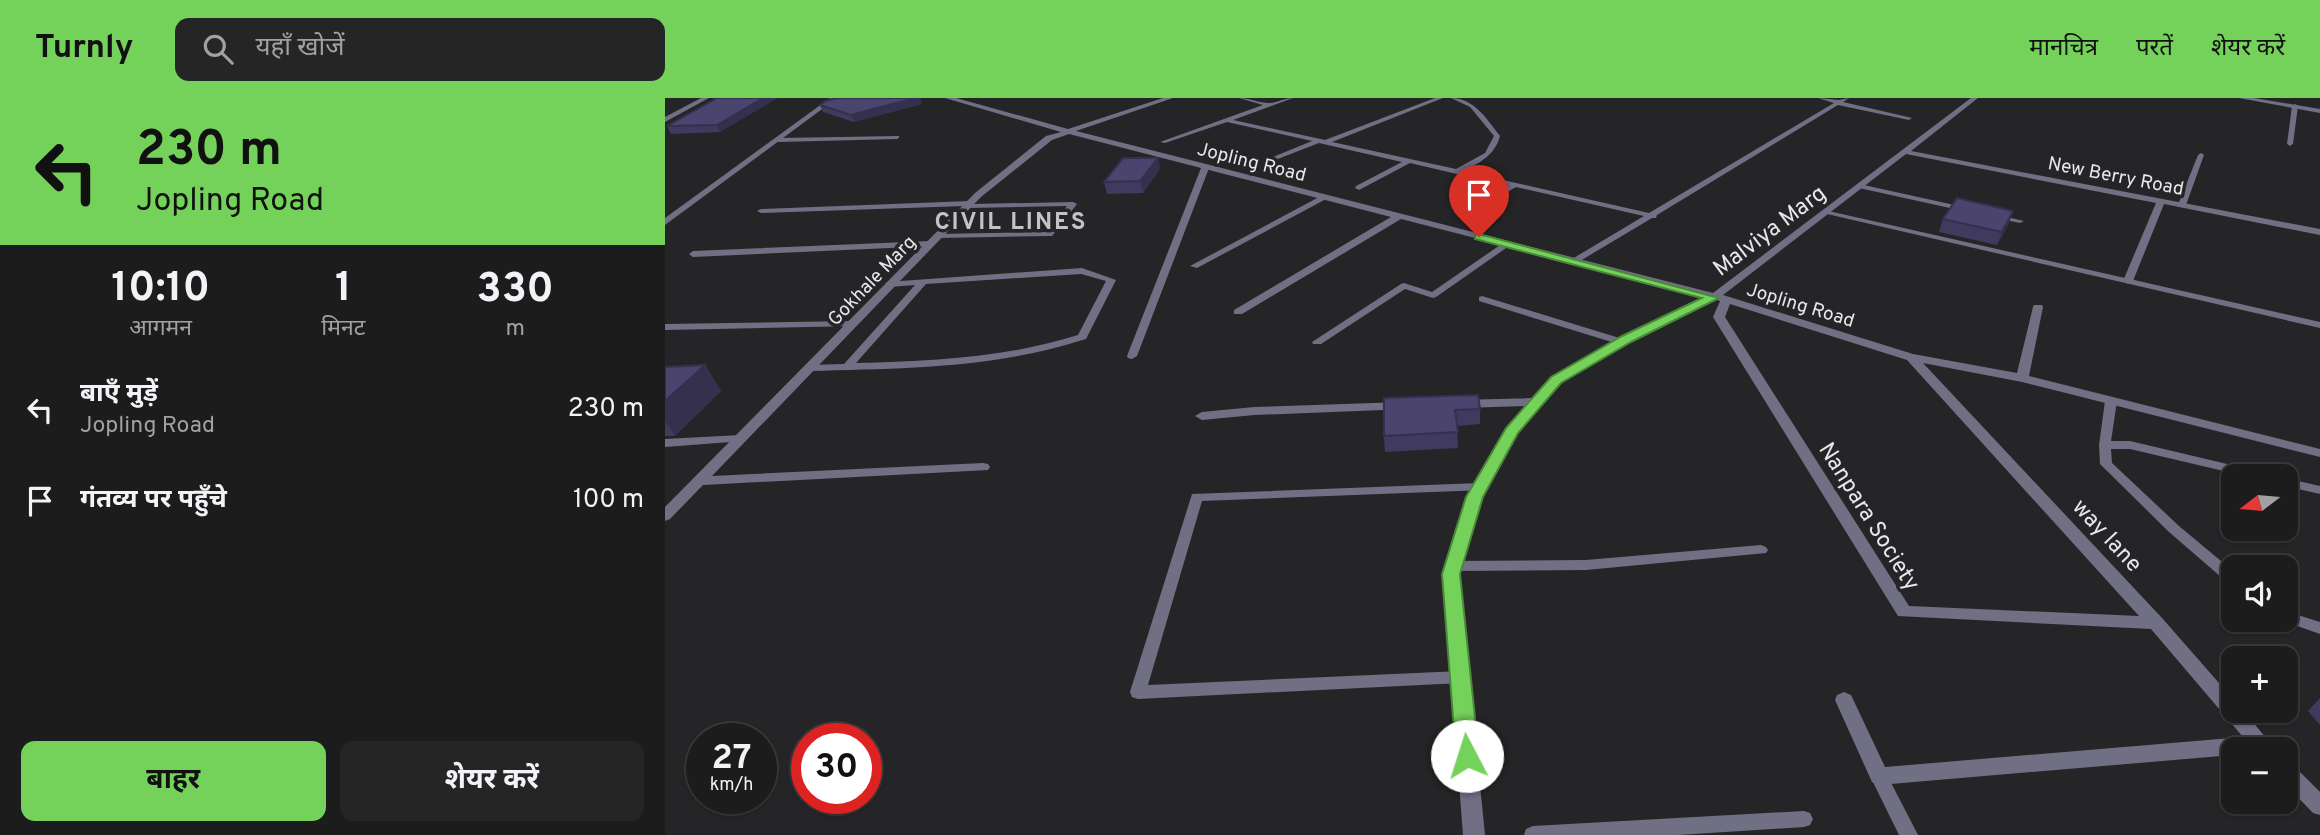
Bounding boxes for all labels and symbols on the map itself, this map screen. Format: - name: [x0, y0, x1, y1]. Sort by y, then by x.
- street label: Jopling Road: [1194, 138, 1309, 188]
- street label: New Berry Road: [2046, 152, 2186, 202]
- pin: [1449, 165, 1509, 237]
- street label: Malviya Marg: [1708, 180, 1833, 284]
- district label: CIVIL LINES: [934, 208, 1088, 238]
- street label: Gokhale Marg: [823, 231, 922, 332]
- street label: Jopling Road: [1744, 278, 1857, 334]
- street label: Nanpara Society: [1811, 438, 1925, 597]
- north arrow: [2221, 464, 2298, 541]
- street label: way lane: [2065, 494, 2147, 579]
- position arrow: [1430, 719, 1504, 793]
- speed limit sign: 30: [791, 723, 882, 814]

